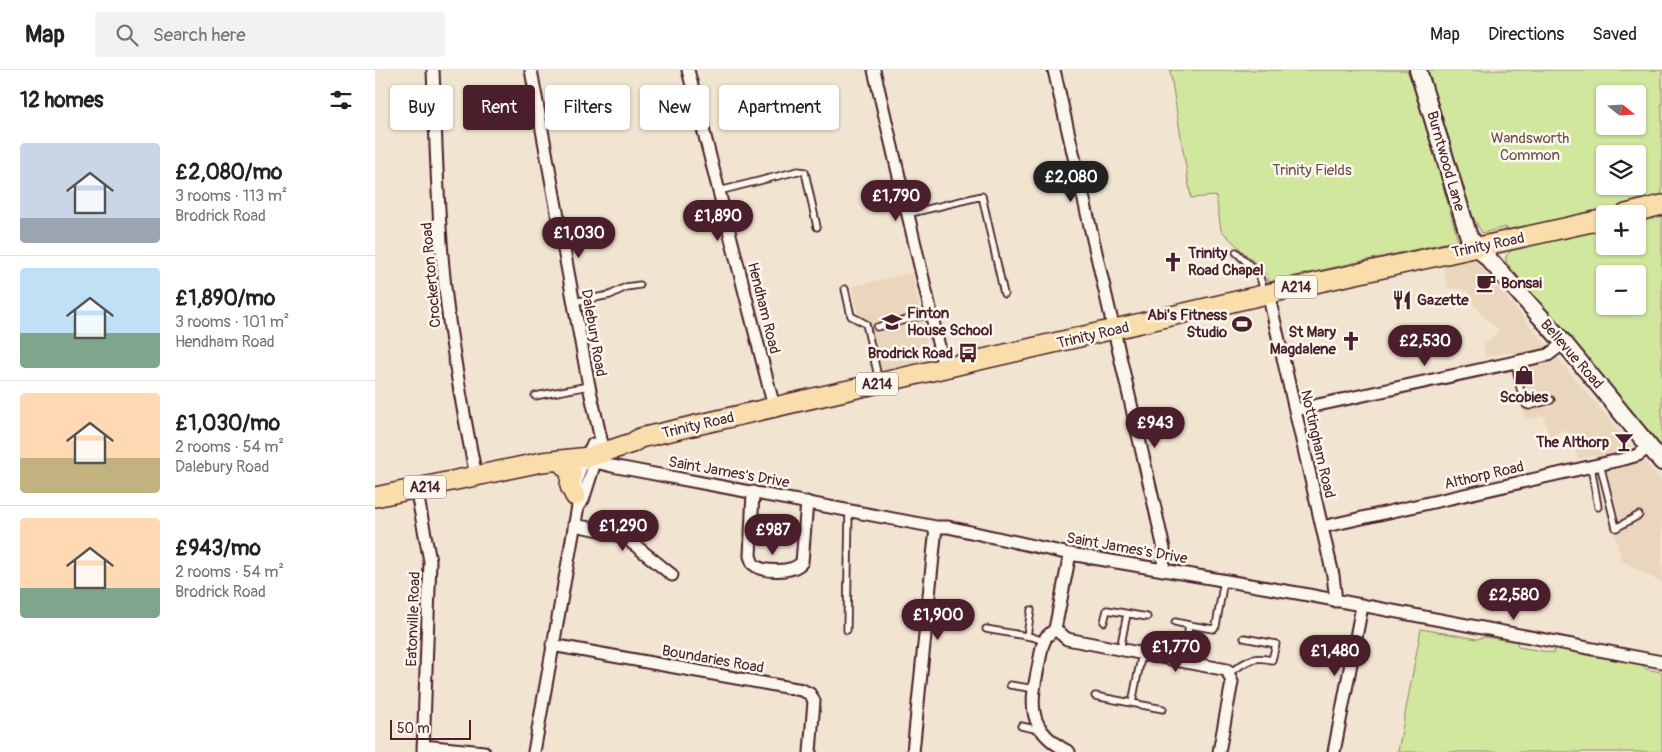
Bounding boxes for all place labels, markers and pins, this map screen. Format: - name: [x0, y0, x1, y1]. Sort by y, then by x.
- pin: £2,080: [1030, 160, 1112, 203]
- pin: £1,790: [855, 180, 937, 222]
- pin: £1,890: [677, 200, 759, 242]
- pin: £1,030: [538, 216, 620, 259]
- place label: Trinity Road Chapel: [1187, 244, 1264, 280]
- church icon: Trinity Road Chapel: [1162, 251, 1184, 273]
- cafe icon: Bonsai: [1475, 272, 1497, 294]
- place label: Bonsai: [1501, 274, 1542, 293]
- restaurant icon: Gazette: [1391, 289, 1413, 311]
- place label: Gazette: [1417, 291, 1469, 310]
- place label: Finton House School: [907, 304, 993, 340]
- place label: Abi's Fitness Studio: [1147, 306, 1227, 342]
- school or university icon: Finton House School: [881, 311, 903, 333]
- sports icon: Abi's Fitness Studio: [1231, 313, 1253, 335]
- place label: St Mary Magdalene: [1270, 323, 1337, 359]
- pin: £2,530: [1384, 324, 1466, 367]
- church icon: St Mary Magdalene: [1340, 330, 1362, 352]
- bus stop icon: Brodrick Road: [957, 342, 979, 364]
- place label: Brodrick Road: [868, 344, 953, 363]
- shop icon: Scobies: [1513, 364, 1535, 386]
- place label: Scobies: [1500, 388, 1549, 407]
- pin: £943: [1125, 406, 1185, 449]
- bar icon: The Althorp: [1613, 431, 1635, 453]
- place label: The Althorp: [1535, 433, 1609, 452]
- pin: £1,290: [582, 510, 664, 552]
- pin: £987: [743, 514, 803, 556]
- pin: £2,580: [1473, 578, 1555, 621]
- pin: £1,900: [897, 598, 979, 641]
- pin: £1,770: [1135, 630, 1217, 673]
- pin: £1,480: [1294, 634, 1376, 677]

